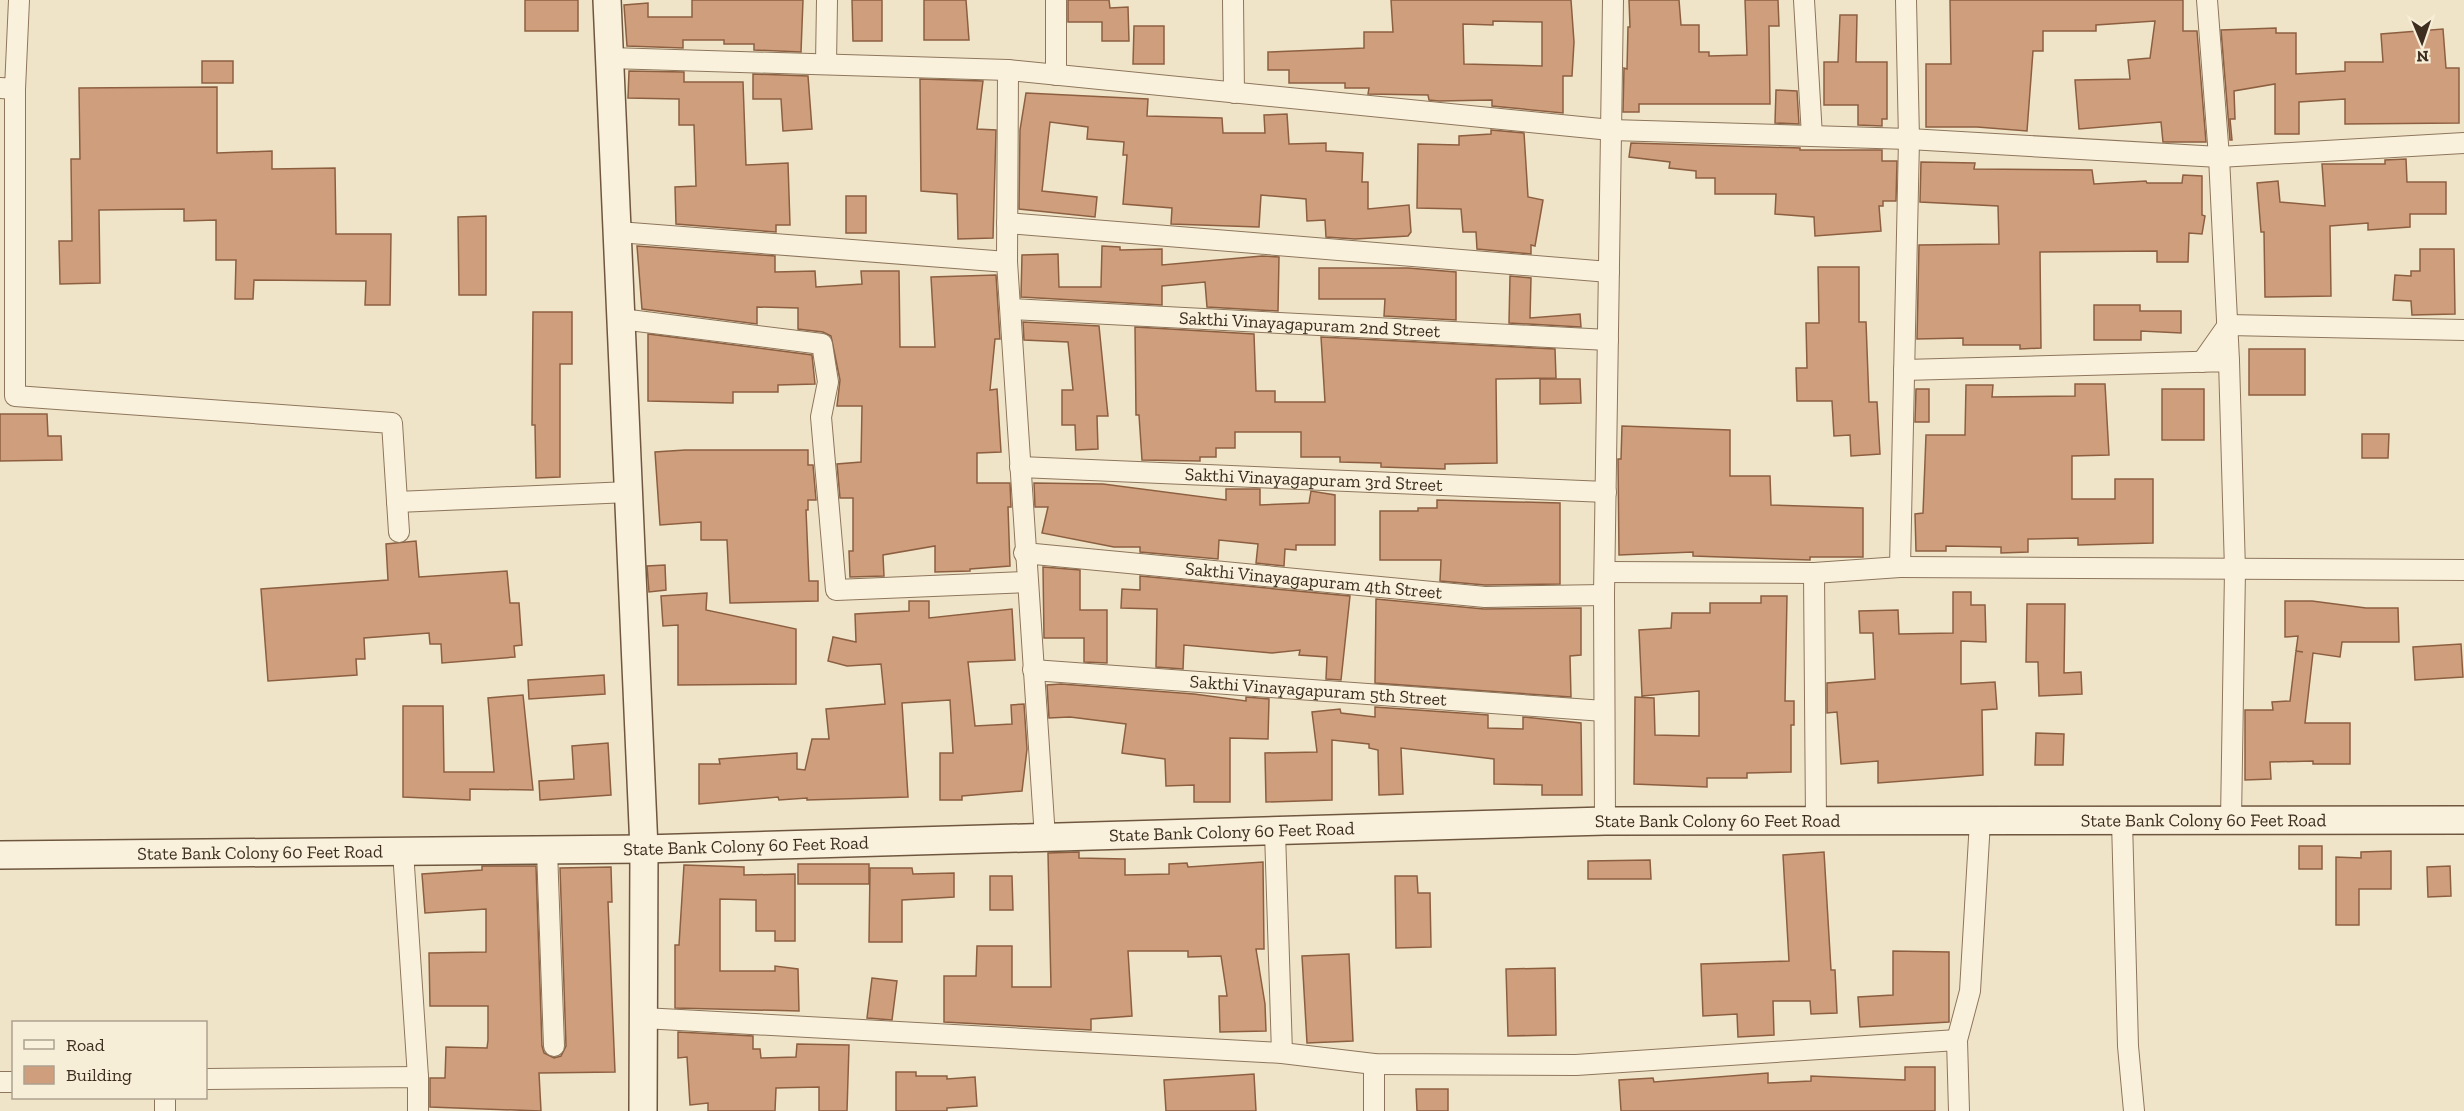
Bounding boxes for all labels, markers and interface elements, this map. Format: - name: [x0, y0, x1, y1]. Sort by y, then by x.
- north arrow: [2392, 12, 2452, 72]
- text: N: [2416, 47, 2429, 66]
- street label: Sakthi Vinayagapuram 2nd Street: [1178, 307, 1441, 342]
- street label: Sakthi Vinayagapuram 3rd Street: [1184, 463, 1444, 496]
- street label: Sakthi Vinayagapuram 4th Street: [1184, 557, 1444, 604]
- street label: Sakthi Vinayagapuram 5th Street: [1189, 670, 1448, 711]
- street label: State Bank Colony 60 Feet Road: [2081, 809, 2326, 831]
- street label: State Bank Colony 60 Feet Road: [1595, 810, 1840, 832]
- street label: State Bank Colony 60 Feet Road: [1109, 817, 1355, 846]
- street label: State Bank Colony 60 Feet Road: [623, 831, 869, 860]
- street label: State Bank Colony 60 Feet Road: [137, 840, 383, 865]
- legend: [12, 1021, 207, 1099]
- text: Road: [66, 1034, 105, 1056]
- text: Building: [66, 1064, 132, 1086]

